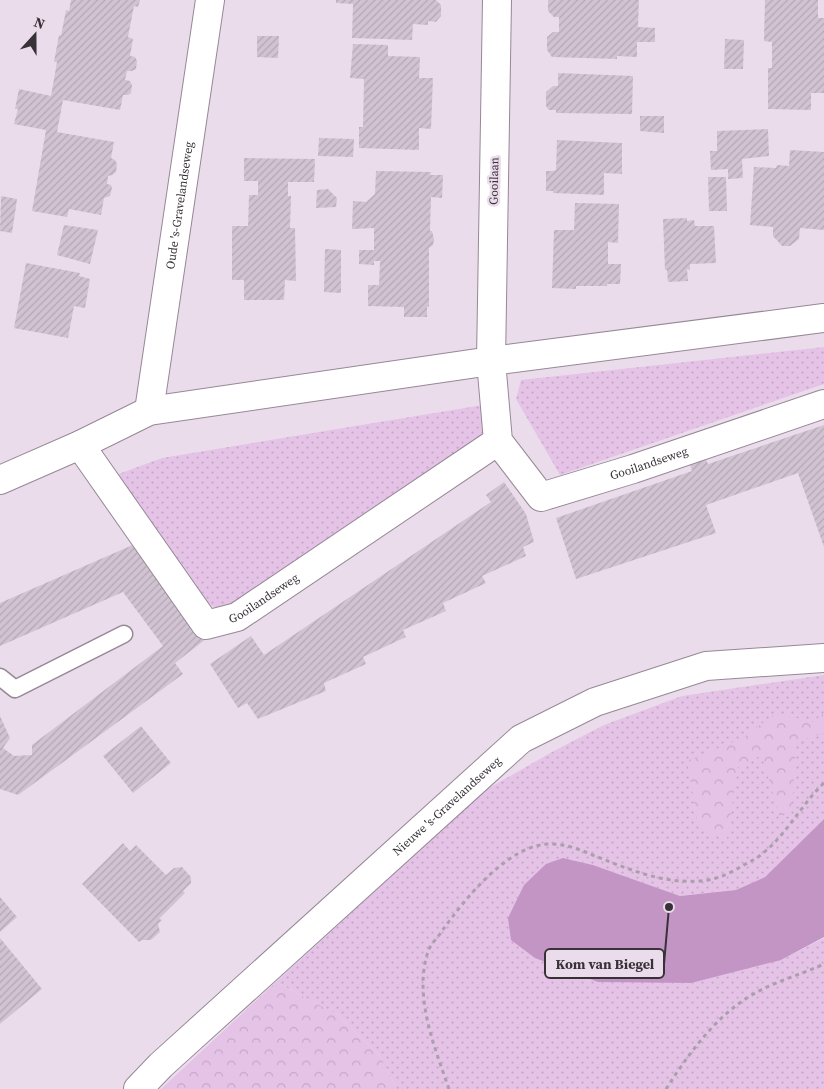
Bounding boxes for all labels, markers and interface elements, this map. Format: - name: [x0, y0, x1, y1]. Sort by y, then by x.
- north arrow: [10, 10, 60, 60]
- text: N: [31, 12, 48, 34]
- street label: Oude 's-Gravelandseweg: [162, 140, 197, 270]
- street label: Gooilaan: [486, 157, 502, 205]
- street label: Gooilandseweg: [608, 443, 690, 484]
- street label: Gooilandseweg: [227, 570, 302, 627]
- street label: Nieuwe 's-Gravelandseweg: [389, 753, 505, 859]
- callout: Kom van Biegel: [545, 949, 664, 978]
- text: Kom van Biegel: [556, 954, 655, 974]

